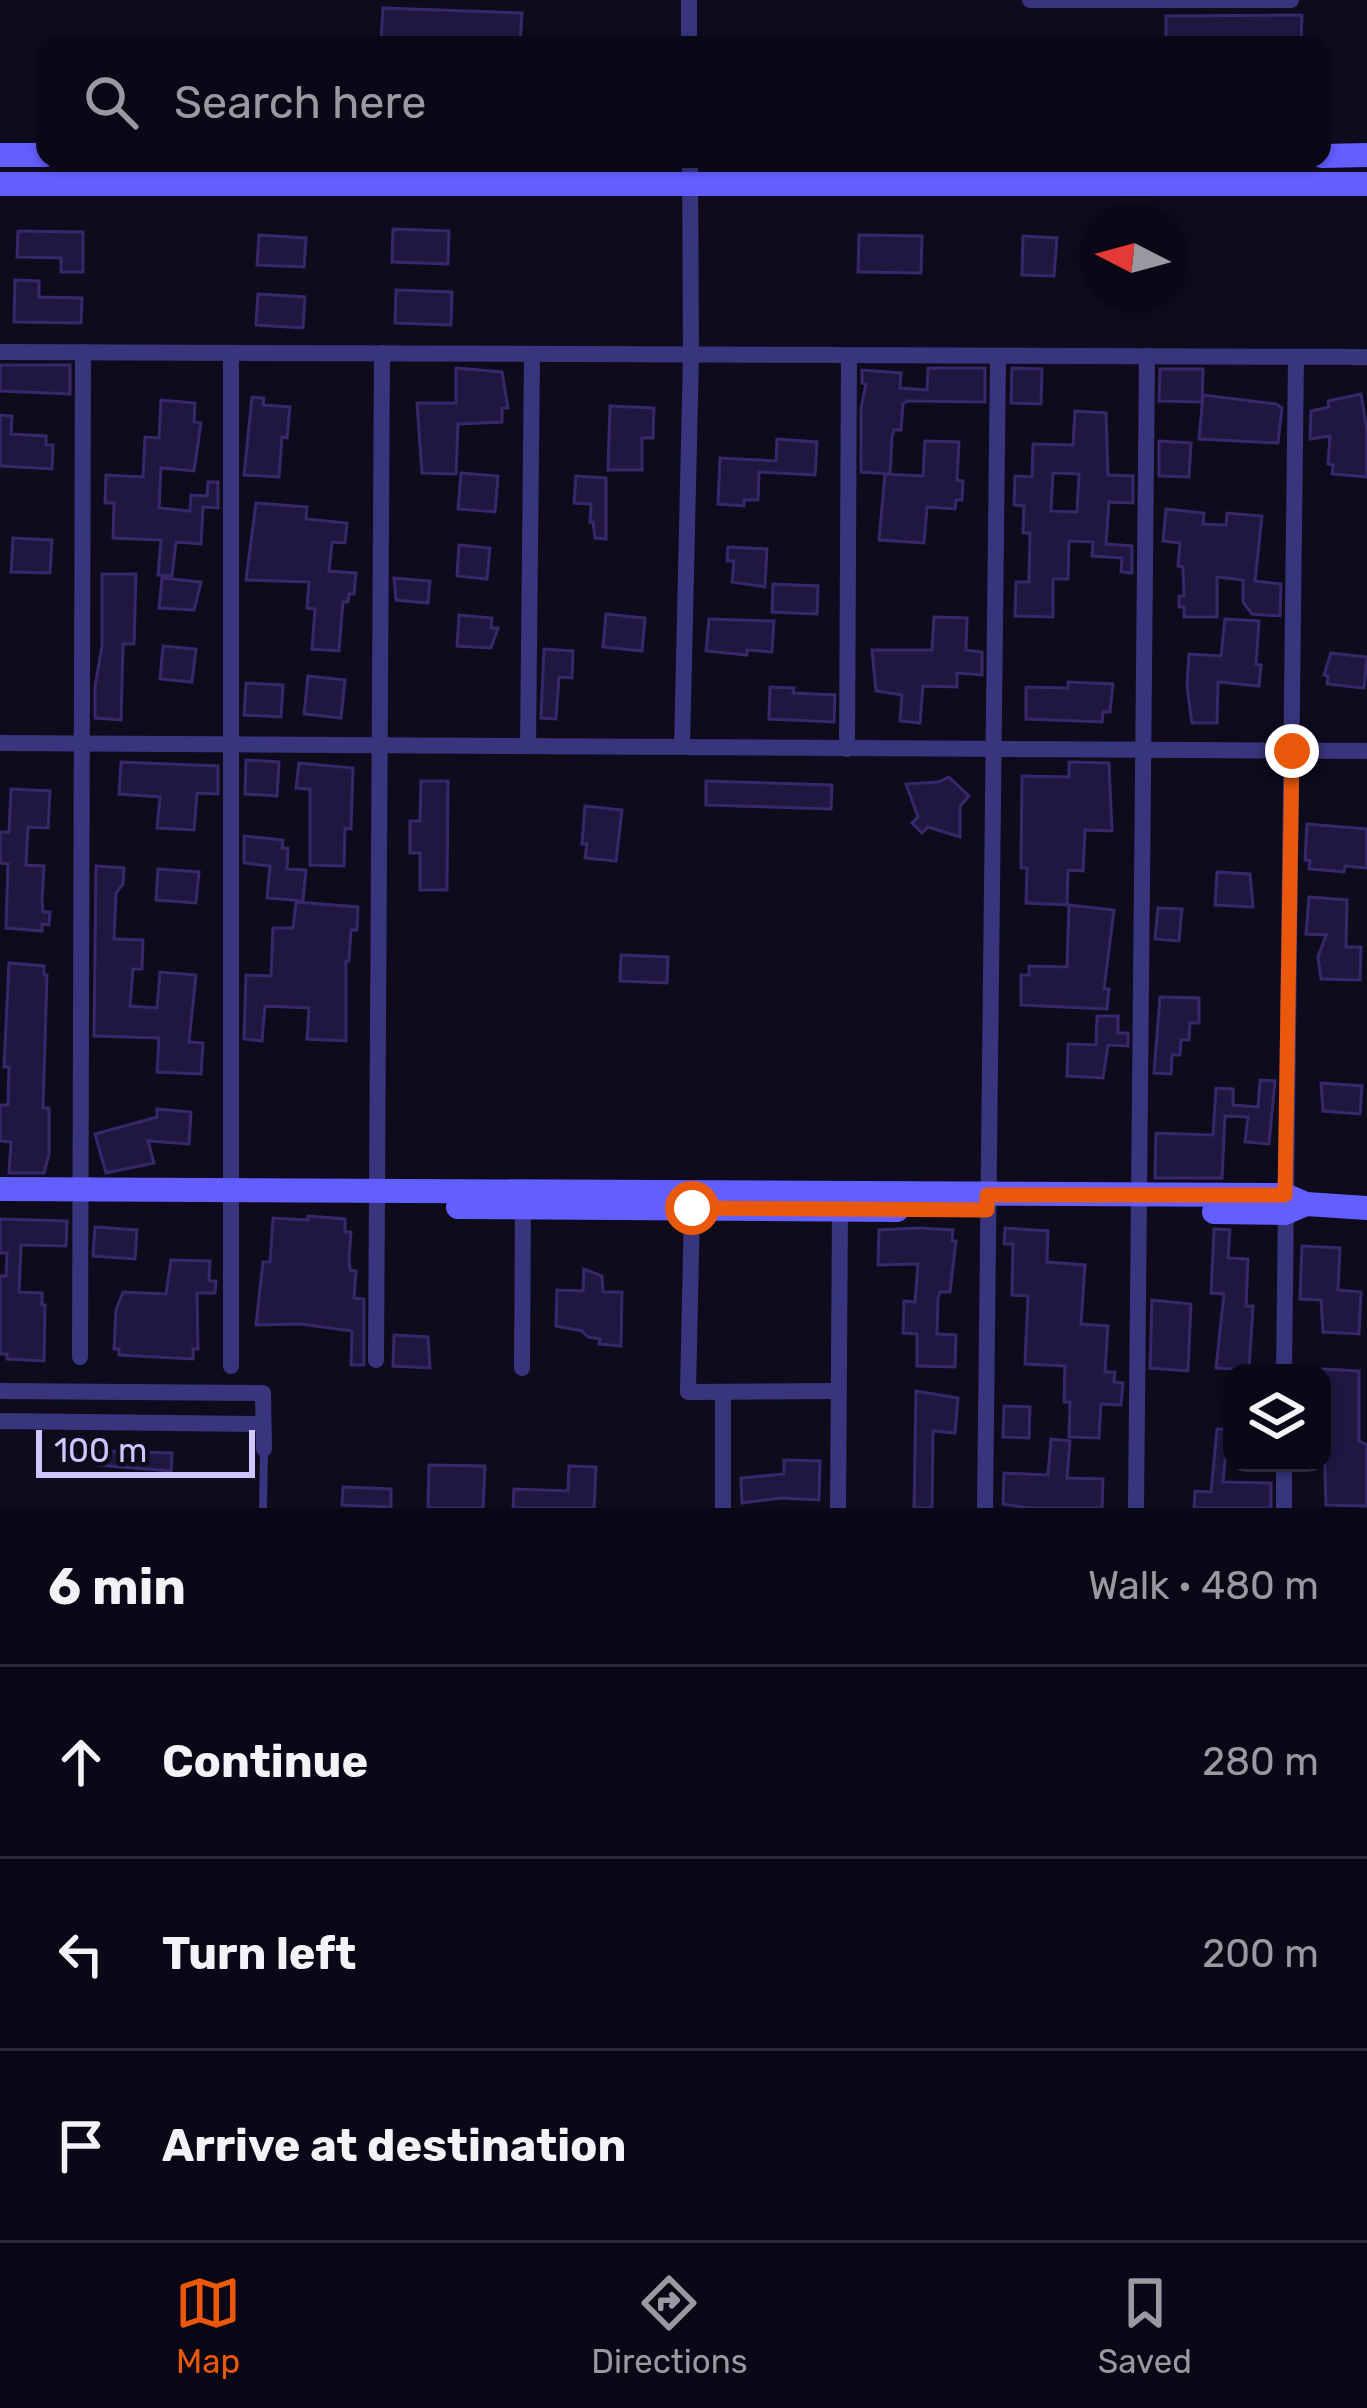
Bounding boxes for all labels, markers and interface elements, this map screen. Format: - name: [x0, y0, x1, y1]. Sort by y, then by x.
- search box: [36, 36, 1331, 168]
- icon: search: [78, 69, 144, 135]
- text: Search here: [174, 76, 426, 129]
- north arrow: [1079, 204, 1187, 312]
- route end: [1265, 724, 1319, 778]
- route start: [665, 1181, 719, 1235]
- map controls: [1223, 1364, 1331, 1472]
- button: layers: [1223, 1364, 1331, 1472]
- scale bar: [36, 1424, 255, 1477]
- text: 100 m: [54, 1431, 147, 1470]
- text: 6 min: [48, 1556, 186, 1617]
- text: Walk · 480 m: [1088, 1563, 1319, 1609]
- icon: ahead: [48, 1729, 114, 1795]
- text: Continue: [162, 1735, 368, 1788]
- text: 280 m: [1202, 1739, 1319, 1785]
- icon: left: [48, 1921, 114, 1987]
- text: Turn left: [162, 1927, 356, 1980]
- text: 200 m: [1202, 1931, 1319, 1977]
- icon: arrive: [48, 2113, 114, 2179]
- text: Arrive at destination: [162, 2119, 627, 2172]
- tab: Map: [175, 2270, 241, 2381]
- tab: Directions: [591, 2270, 748, 2381]
- tab: Saved: [1098, 2270, 1192, 2381]

